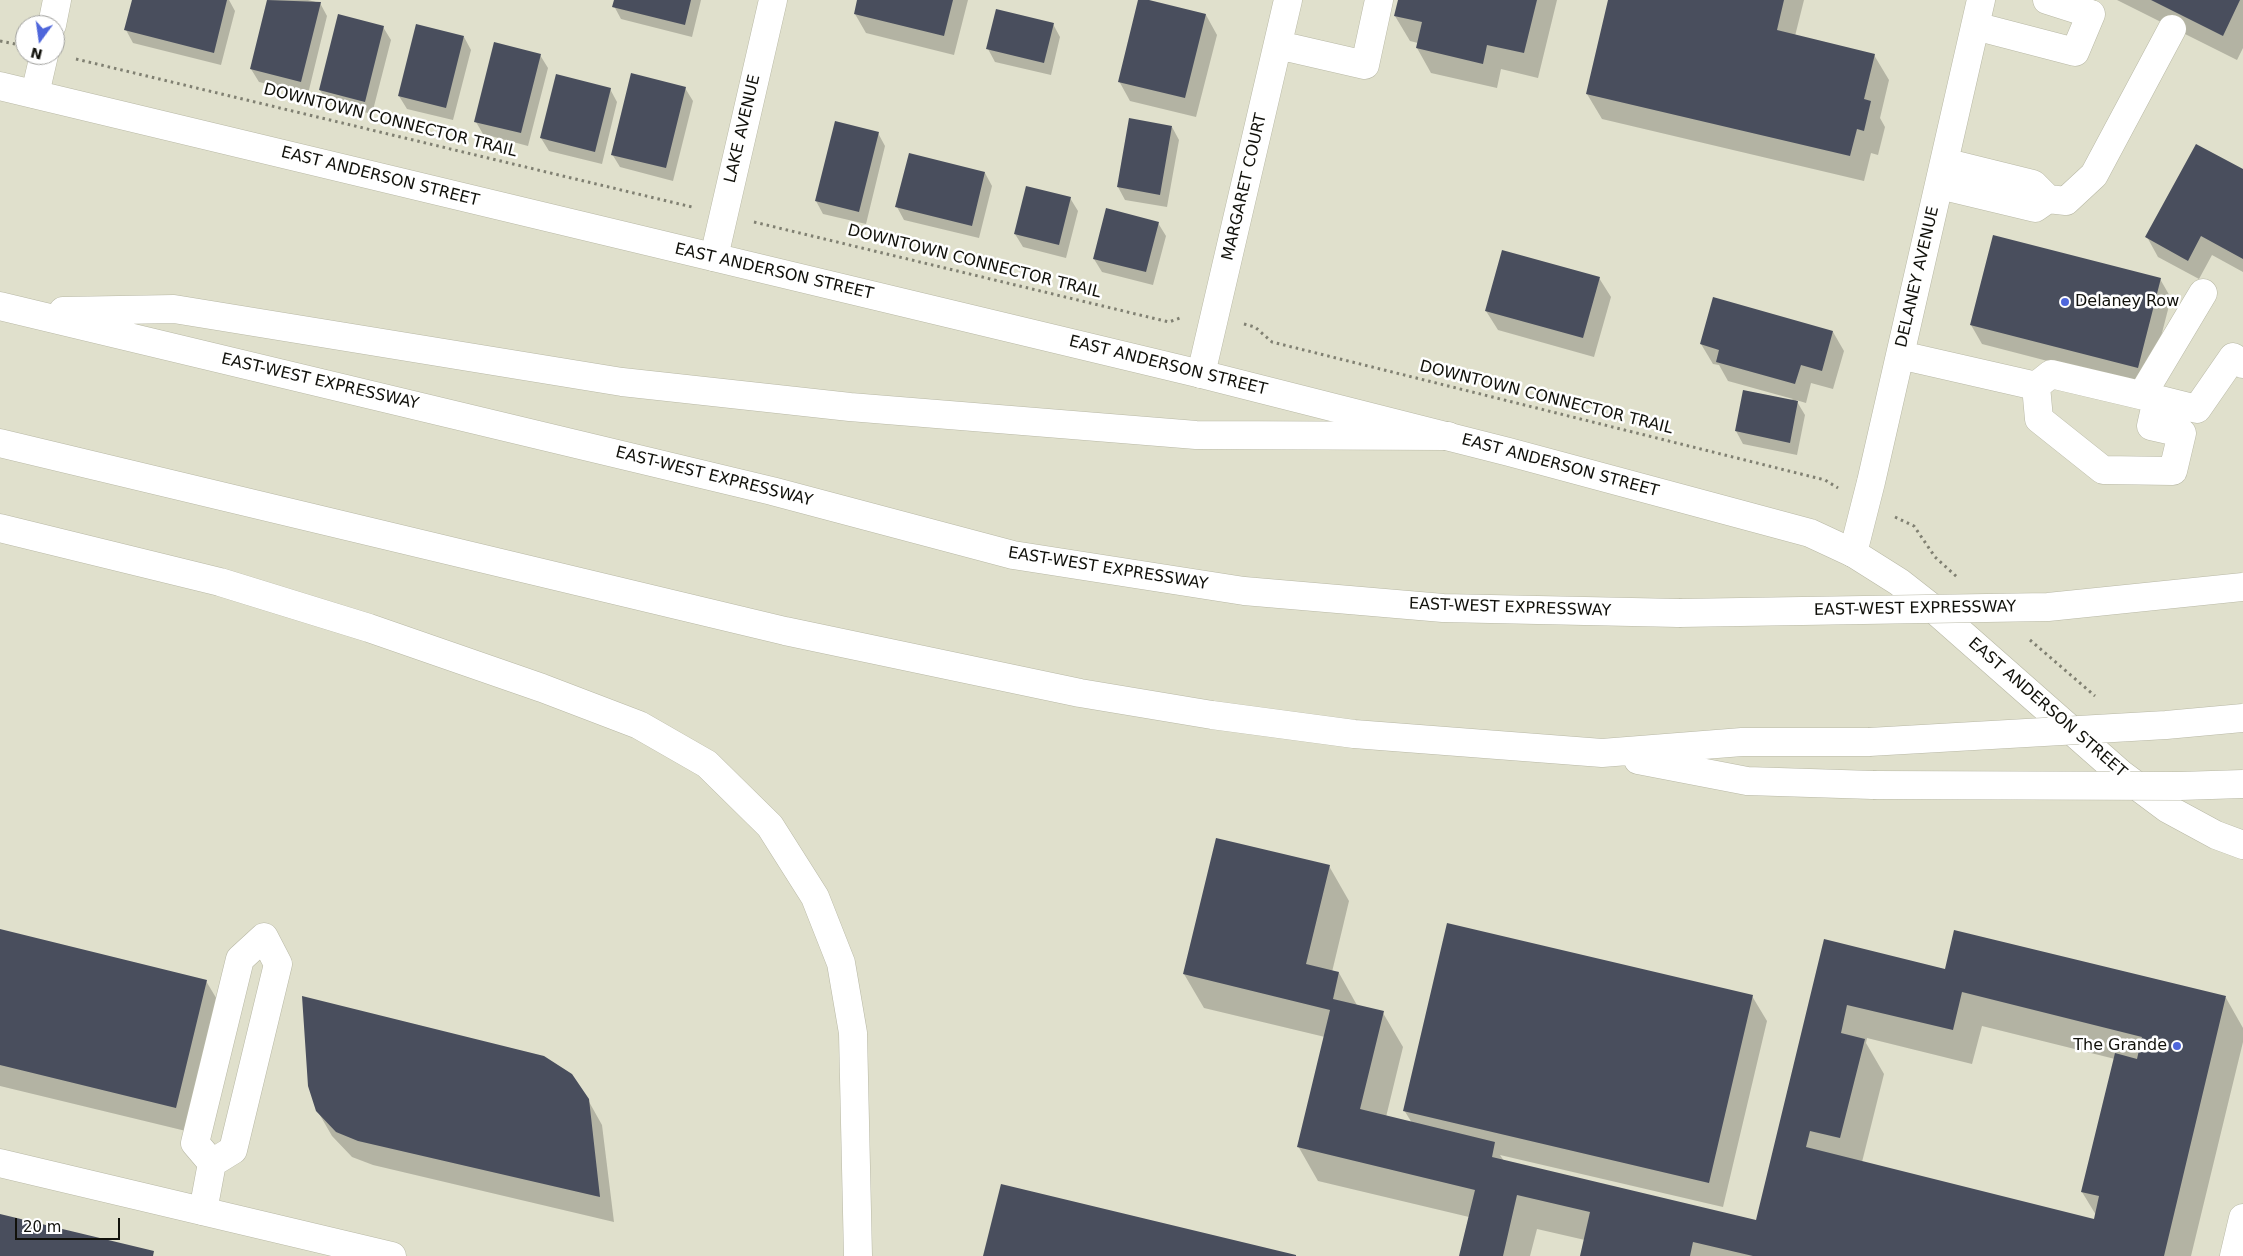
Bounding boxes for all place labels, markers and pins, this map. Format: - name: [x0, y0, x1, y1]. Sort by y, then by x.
- place label: Delaney Row: [2075, 292, 2179, 312]
- marker: Delaney Row: [2059, 296, 2071, 308]
- place label: The Grande: [2073, 1036, 2167, 1056]
- marker: The Grande: [2171, 1040, 2183, 1052]

